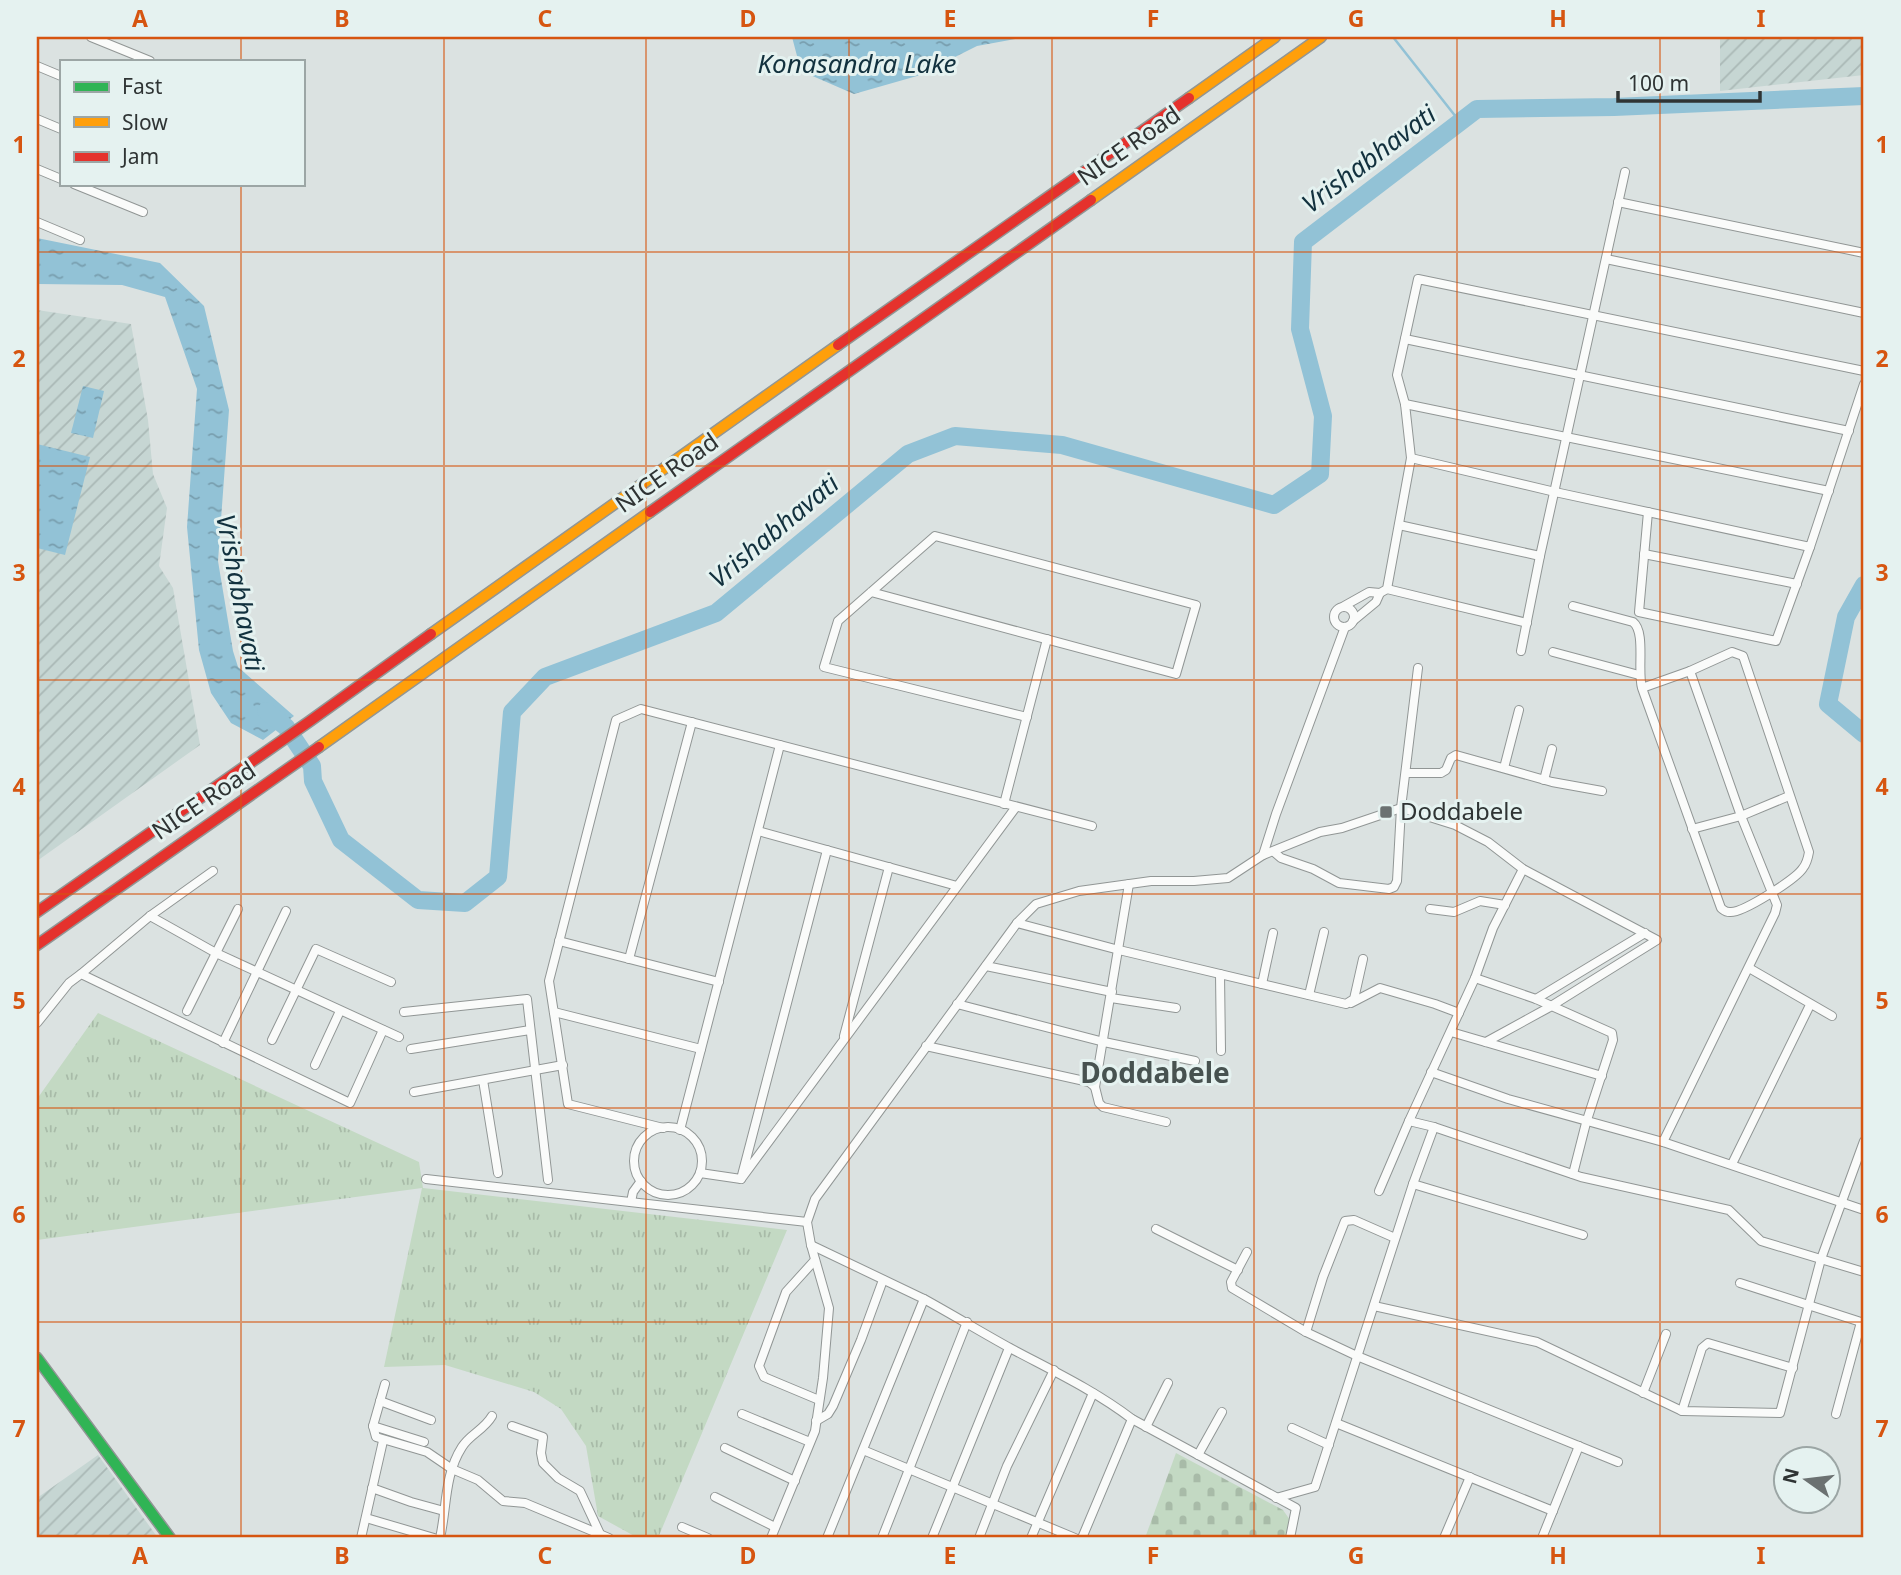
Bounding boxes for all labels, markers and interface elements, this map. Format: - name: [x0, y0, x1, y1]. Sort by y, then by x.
- text: A: [132, 2, 148, 34]
- text: B: [334, 2, 350, 34]
- text: C: [538, 2, 553, 34]
- text: D: [740, 2, 756, 34]
- text: E: [944, 2, 956, 34]
- text: F: [1147, 2, 1159, 34]
- text: G: [1348, 2, 1364, 34]
- text: H: [1549, 2, 1567, 34]
- text: I: [1757, 2, 1766, 34]
- water label: Konasandra Lake: [757, 45, 957, 81]
- legend: [60, 60, 304, 186]
- scale bar: [1618, 60, 1759, 104]
- text: 100 m: [1628, 69, 1689, 97]
- text: Fast: [122, 72, 163, 100]
- water label: Vrishabhavati: [1294, 95, 1444, 221]
- street label: NICE Road: [1070, 97, 1186, 192]
- text: Slow: [122, 108, 168, 136]
- text: 1: [12, 128, 26, 160]
- text: 1: [1875, 128, 1889, 160]
- text: Jam: [120, 142, 159, 170]
- text: 2: [12, 342, 26, 374]
- text: 2: [1875, 342, 1889, 374]
- street label: NICE Road: [608, 424, 724, 519]
- water label: Vrishabhavati: [701, 464, 847, 595]
- water label: Vrishabhavati: [208, 511, 274, 676]
- text: 3: [12, 556, 26, 588]
- text: 3: [1875, 556, 1889, 588]
- street label: NICE Road: [145, 753, 262, 847]
- text: 4: [12, 770, 26, 802]
- text: 4: [1875, 770, 1889, 802]
- place label: Doddabele: [1400, 794, 1523, 827]
- marker: Doddabele: [1378, 804, 1394, 820]
- text: 5: [12, 984, 26, 1016]
- text: 5: [1875, 984, 1889, 1016]
- district label: Doddabele: [1080, 1053, 1230, 1091]
- text: 6: [12, 1198, 26, 1230]
- text: 6: [1875, 1198, 1889, 1230]
- text: 7: [12, 1412, 26, 1444]
- text: 7: [1875, 1412, 1889, 1444]
- north arrow: [1772, 1446, 1842, 1516]
- text: N: [1776, 1465, 1805, 1487]
- text: A: [132, 1539, 148, 1571]
- text: B: [334, 1539, 350, 1571]
- text: C: [538, 1539, 553, 1571]
- text: D: [740, 1539, 756, 1571]
- text: E: [944, 1539, 956, 1571]
- text: F: [1147, 1539, 1159, 1571]
- text: G: [1348, 1539, 1364, 1571]
- text: H: [1549, 1539, 1567, 1571]
- text: I: [1757, 1539, 1766, 1571]

